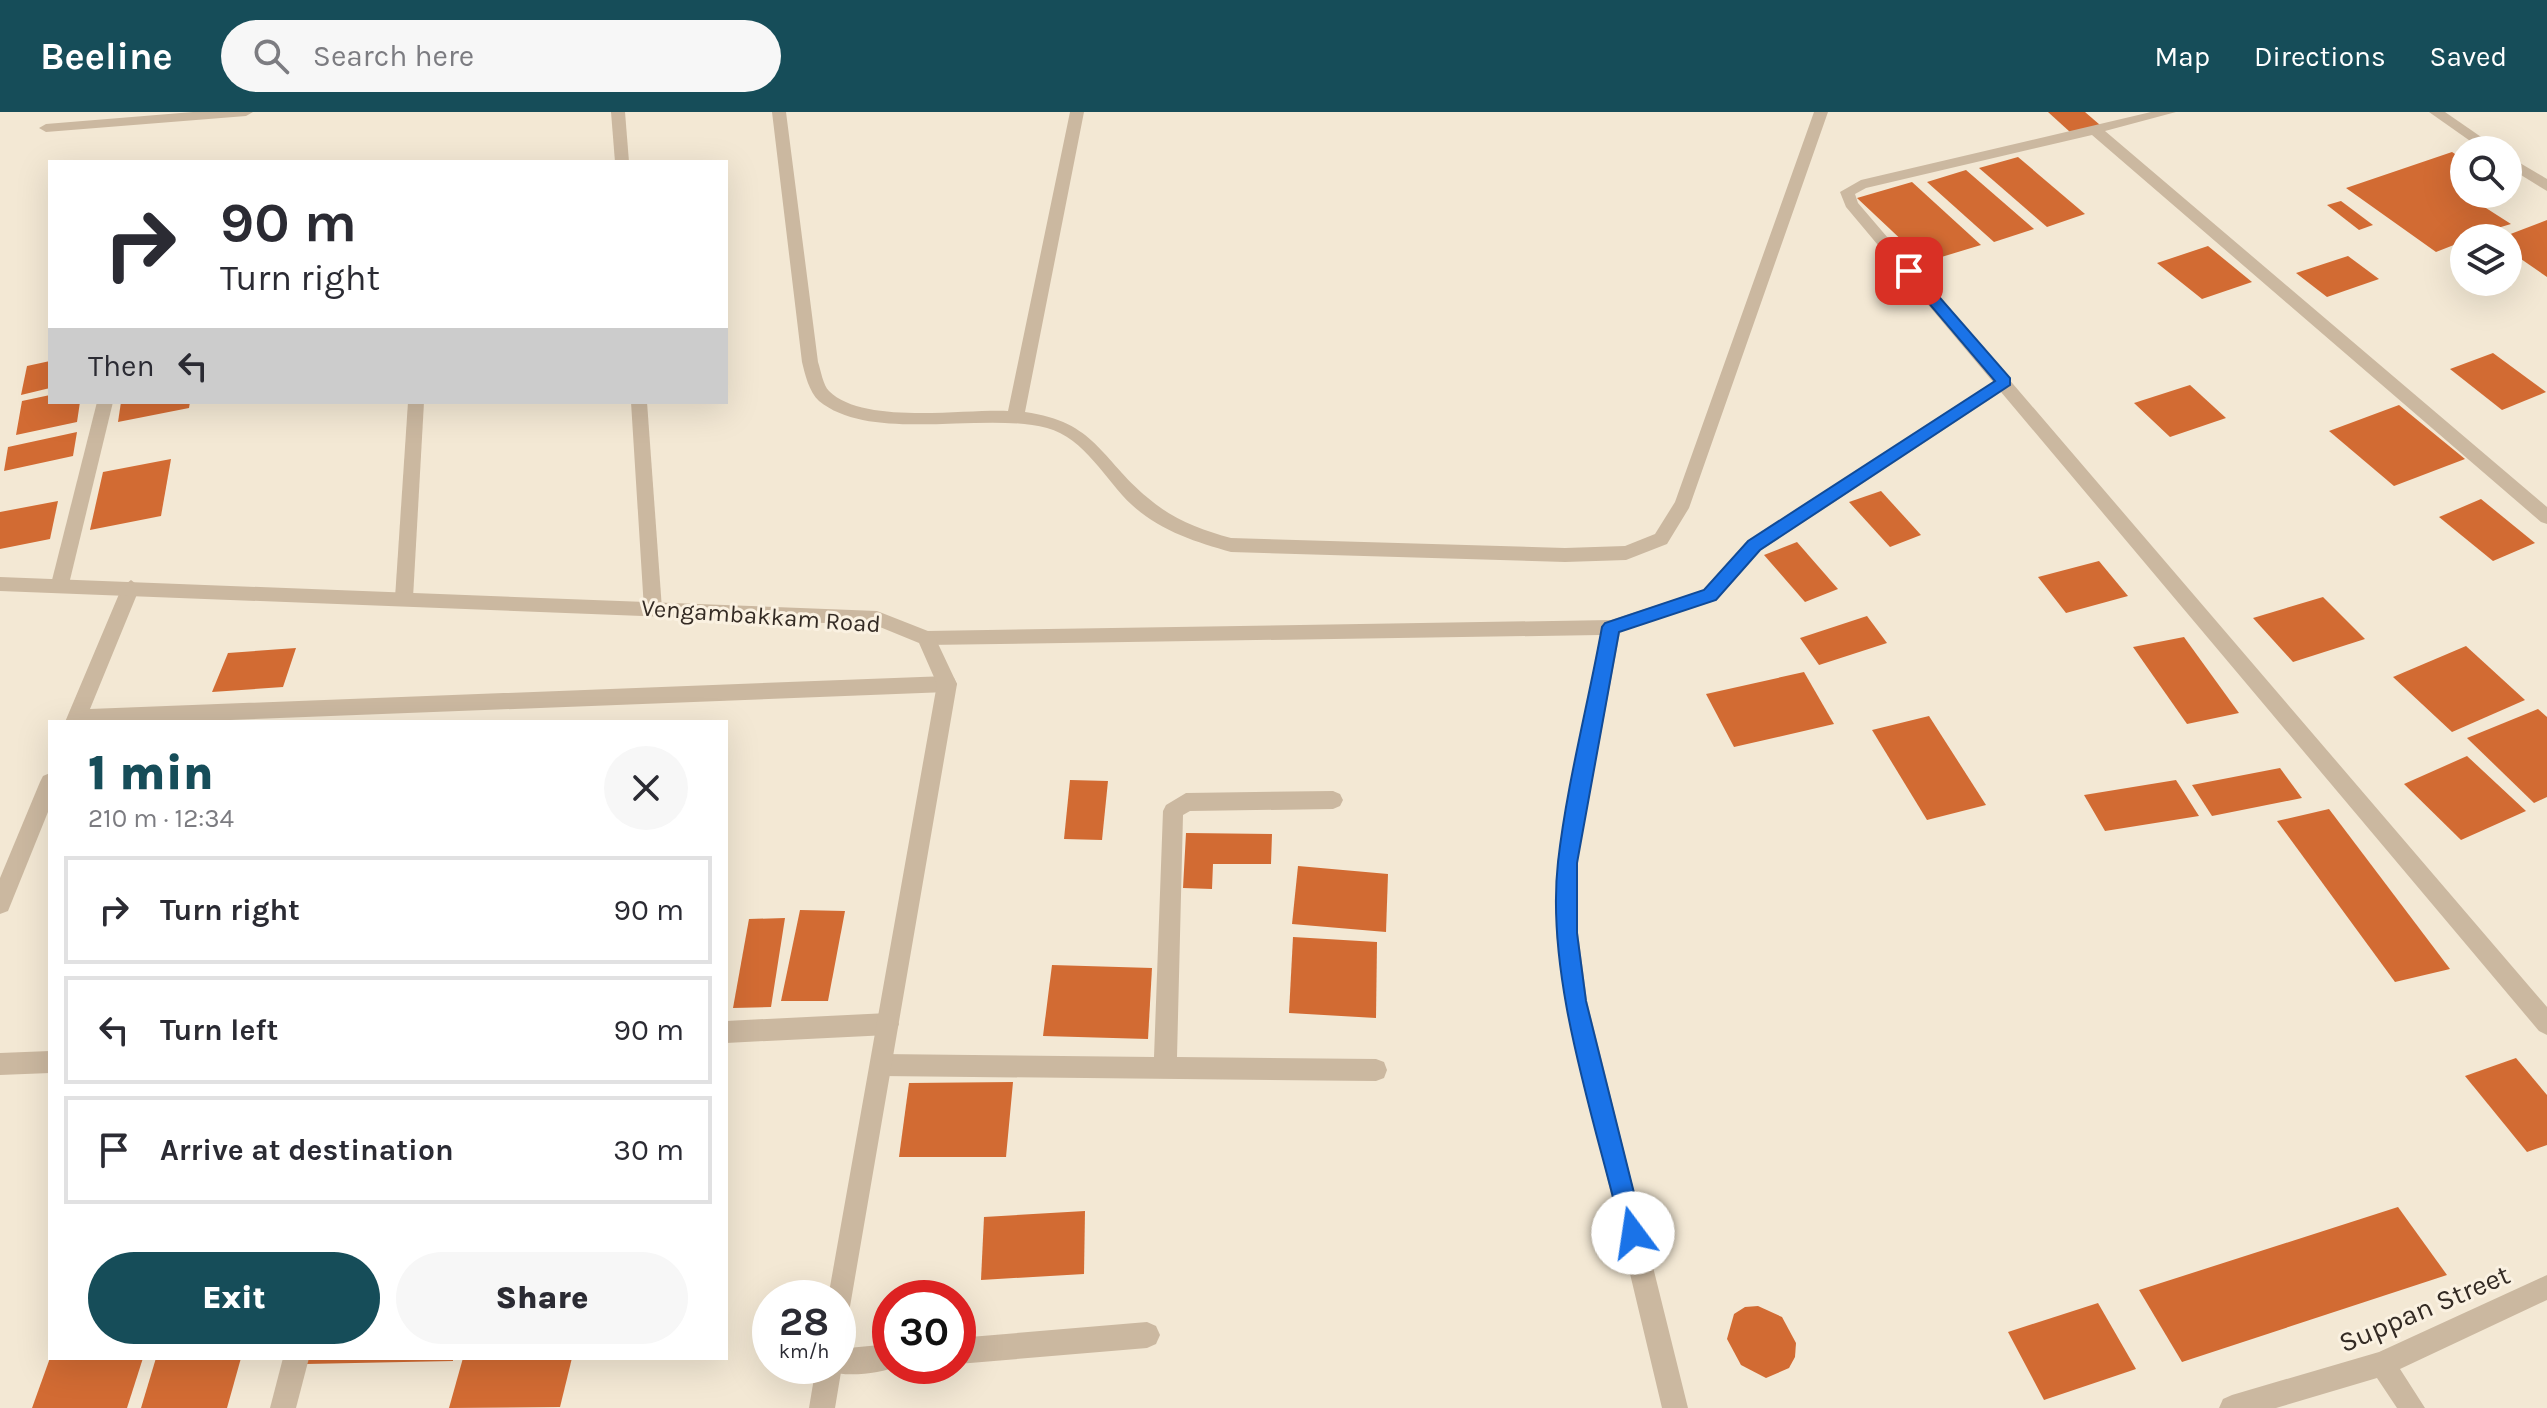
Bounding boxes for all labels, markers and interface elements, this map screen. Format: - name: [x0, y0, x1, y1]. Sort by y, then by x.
- search box: [221, 20, 781, 92]
- text: Beeline: [40, 34, 173, 79]
- icon: search: [249, 34, 293, 78]
- text: Search here: [313, 38, 474, 74]
- text: Map: [2155, 40, 2210, 73]
- text: Directions: [2254, 40, 2386, 73]
- text: Saved: [2430, 40, 2507, 73]
- map controls: [2450, 136, 2522, 296]
- button: search: [2450, 136, 2522, 208]
- text: 90 m: [220, 190, 357, 255]
- icon: right: [88, 192, 192, 296]
- button: layers: [2450, 224, 2522, 296]
- pin: [1875, 237, 1943, 305]
- icon: arrive: [1887, 249, 1931, 293]
- text: Turn right: [220, 257, 380, 299]
- icon: left: [171, 344, 215, 388]
- text: Then: [88, 348, 155, 384]
- street label: Vengambakkam Road: [640, 594, 882, 638]
- text: 1 min: [88, 745, 214, 801]
- button: close: [604, 746, 688, 830]
- text: 210 m · 12:34: [88, 803, 234, 834]
- icon: right: [92, 888, 136, 932]
- text: Turn right: [160, 892, 300, 928]
- text: 90 m: [614, 892, 684, 928]
- icon: left: [92, 1008, 136, 1052]
- text: Turn left: [160, 1012, 278, 1048]
- text: 90 m: [614, 1012, 684, 1048]
- icon: arrive: [92, 1128, 136, 1172]
- text: Arrive at destination: [160, 1132, 454, 1168]
- text: 30 m: [613, 1132, 684, 1168]
- position arrow: [1591, 1191, 1675, 1275]
- button: Exit: [88, 1252, 380, 1344]
- button: Share: [396, 1252, 688, 1344]
- street label: Suppan Street: [2334, 1258, 2515, 1359]
- speed limit sign: 30: [872, 1280, 976, 1384]
- text: 28: [779, 1298, 829, 1345]
- text: km/h: [779, 1340, 829, 1363]

